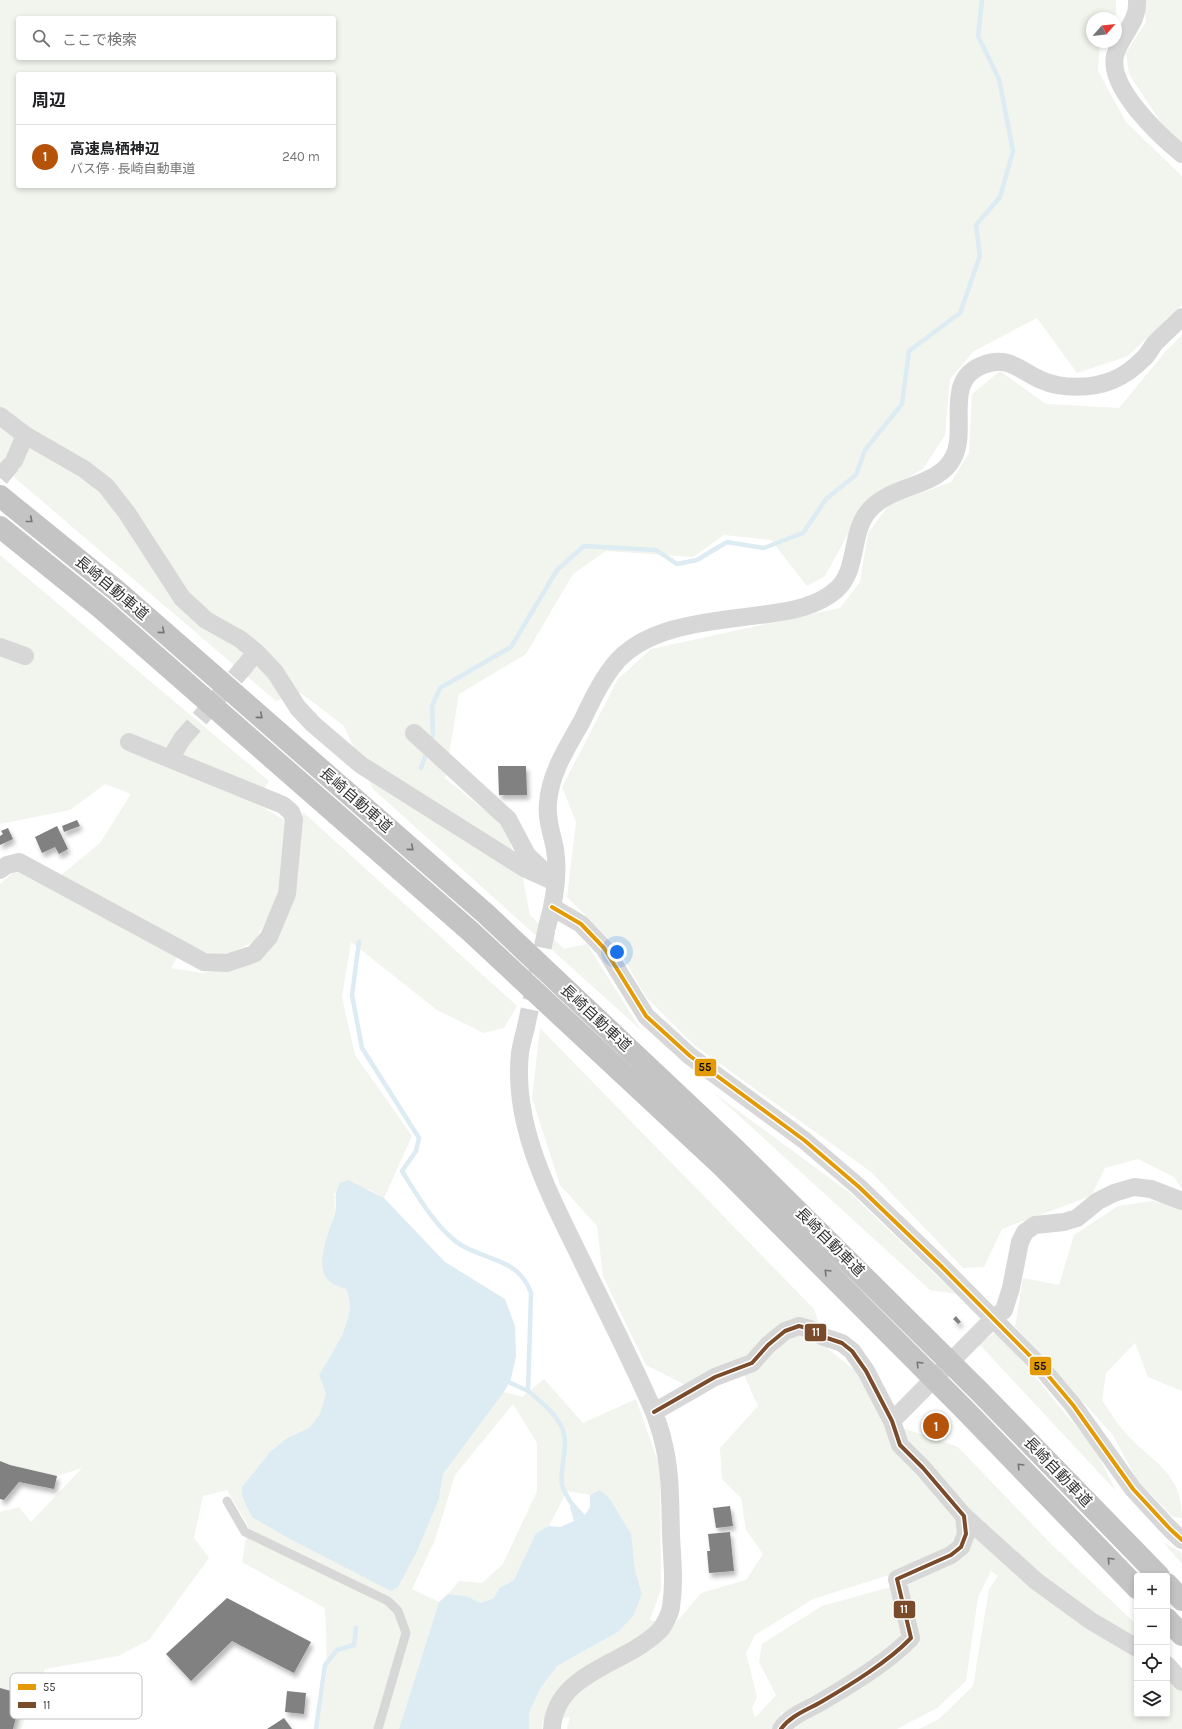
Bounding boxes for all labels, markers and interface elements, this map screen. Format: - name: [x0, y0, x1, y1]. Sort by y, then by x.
- north arrow: [1086, 12, 1122, 48]
- search box: [16, 16, 336, 60]
- icon: search: [30, 27, 52, 49]
- text: ここで検索: [62, 31, 137, 49]
- text: 周辺: [32, 90, 66, 110]
- text: 高速鳥栖神辺: [70, 140, 160, 158]
- text: 1: [43, 149, 47, 164]
- text: 240 m: [282, 149, 320, 164]
- text: バス停 · 長崎自動車道: [70, 161, 196, 176]
- one-way arrow: [26, 516, 33, 523]
- street label: 長崎自動車道: [72, 552, 152, 624]
- one-way arrow: [157, 626, 165, 633]
- one-way arrow: [255, 712, 263, 719]
- street label: 長崎自動車道: [316, 764, 396, 836]
- one-way arrow: [406, 843, 413, 850]
- your location: [607, 942, 627, 962]
- street label: 長崎自動車道: [557, 981, 635, 1055]
- line badge: 55: [694, 1058, 717, 1077]
- text: 55: [699, 1061, 711, 1074]
- street label: 長崎自動車道: [792, 1204, 868, 1280]
- one-way arrow: [824, 1269, 832, 1277]
- line badge: 11: [804, 1323, 827, 1342]
- text: 11: [812, 1326, 820, 1339]
- line badge: 55: [1029, 1356, 1052, 1376]
- text: 55: [1034, 1360, 1046, 1373]
- one-way arrow: [916, 1361, 924, 1369]
- pin: 1: [923, 1411, 949, 1441]
- street label: 長崎自動車道: [1020, 1433, 1096, 1511]
- one-way arrow: [1017, 1464, 1024, 1471]
- one-way arrow: [1107, 1557, 1115, 1565]
- map controls: [1134, 1573, 1170, 1717]
- button: +: [1134, 1573, 1170, 1609]
- line badge: 11: [893, 1600, 916, 1619]
- text: 11: [900, 1603, 908, 1616]
- button: −: [1134, 1609, 1170, 1645]
- button: locate: [1134, 1645, 1170, 1681]
- legend: [10, 1673, 142, 1719]
- text: 55: [43, 1681, 55, 1694]
- button: layers: [1134, 1681, 1170, 1717]
- text: 11: [43, 1699, 50, 1712]

